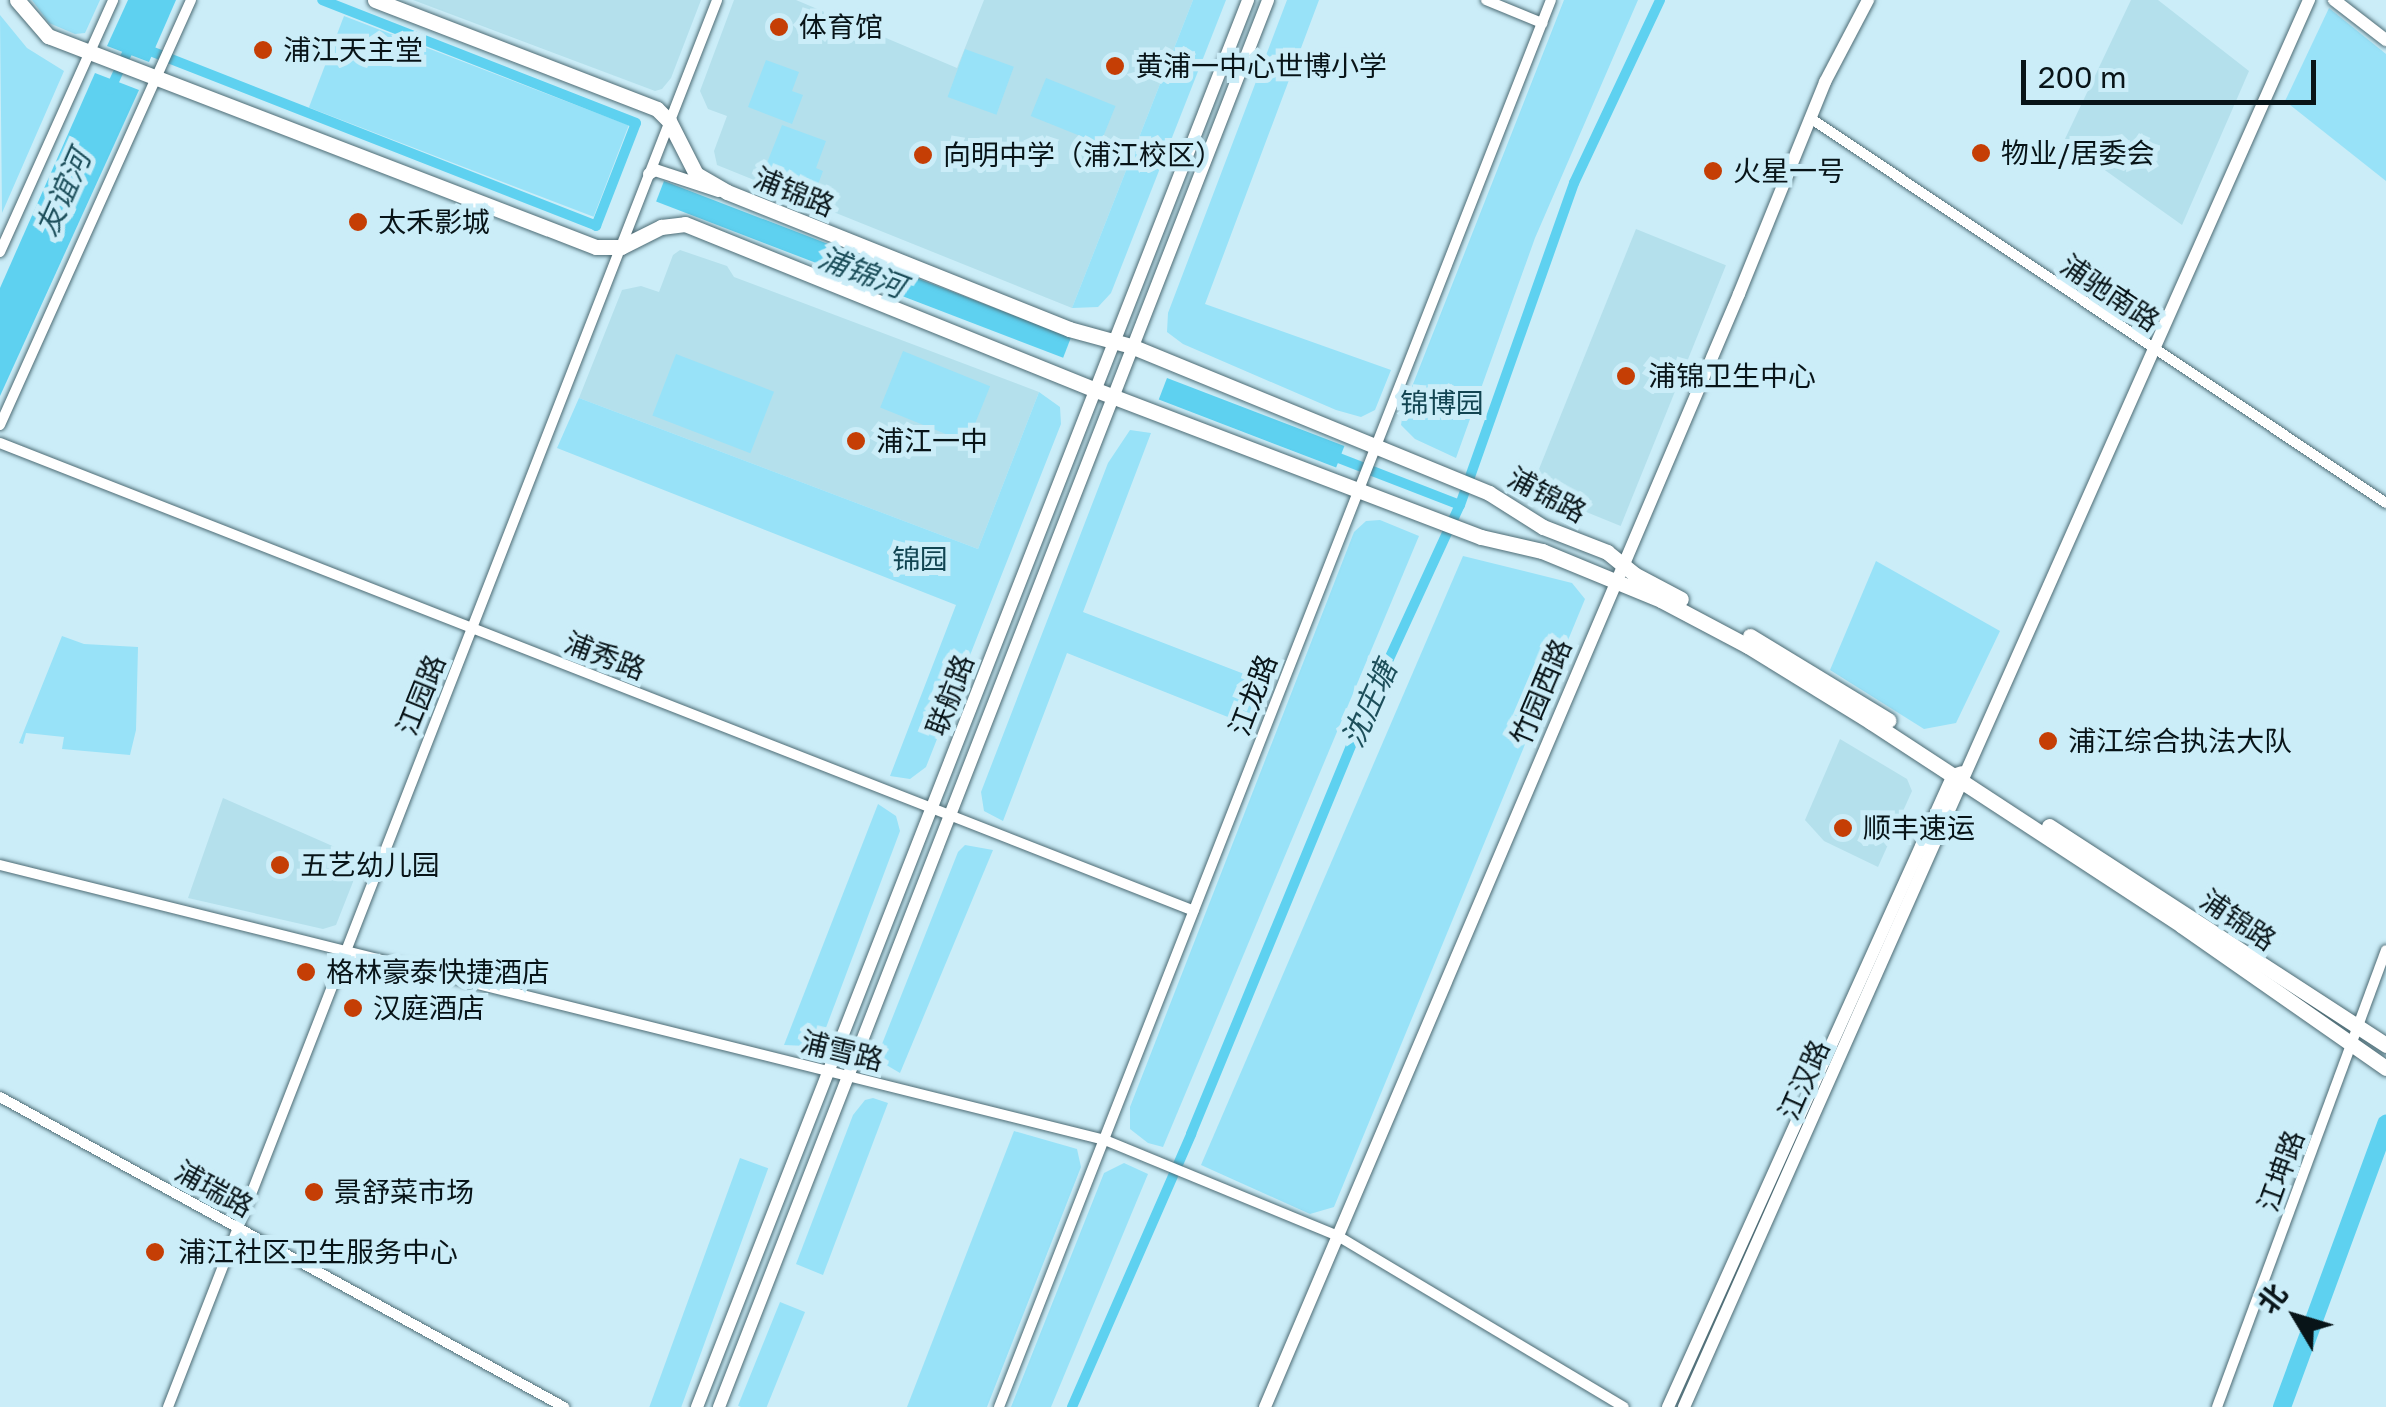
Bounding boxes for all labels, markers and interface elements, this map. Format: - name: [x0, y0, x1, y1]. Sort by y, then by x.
- place label: 体育馆: [799, 10, 883, 44]
- marker: 体育馆: [768, 16, 790, 38]
- place label: 浦江天主堂: [283, 33, 423, 67]
- marker: 浦江天主堂: [252, 39, 274, 61]
- scale bar: [2026, 40, 2321, 102]
- place label: 黄浦一中心世博小学: [1135, 49, 1387, 83]
- marker: 黄浦一中心世博小学: [1104, 55, 1126, 77]
- text: 200 m: [2038, 59, 2127, 95]
- place label: 物业/居委会: [2001, 136, 2154, 170]
- place label: 向明中学（浦江校区）: [943, 138, 1223, 172]
- marker: 物业/居委会: [1970, 142, 1992, 164]
- marker: 向明中学（浦江校区）: [912, 144, 934, 166]
- water label: 友谊河: [28, 145, 98, 241]
- place label: 火星一号: [1733, 154, 1845, 188]
- marker: 火星一号: [1702, 160, 1724, 182]
- street label: 浦锦路: [749, 161, 839, 223]
- place label: 太禾影城: [378, 205, 490, 239]
- marker: 太禾影城: [347, 211, 369, 233]
- water label: 浦锦河: [814, 239, 910, 305]
- street label: 浦驰南路: [2054, 248, 2166, 338]
- place label: 浦锦卫生中心: [1648, 359, 1816, 393]
- marker: 浦锦卫生中心: [1613, 363, 1639, 389]
- park label: 锦博园: [1400, 386, 1484, 420]
- place label: 浦江一中: [876, 424, 988, 458]
- marker: 浦江一中: [845, 430, 867, 452]
- street label: 浦锦路: [1502, 460, 1592, 530]
- park label: 锦园: [892, 542, 948, 576]
- street label: 浦秀路: [560, 625, 650, 687]
- street label: 竹园西路: [1504, 634, 1578, 750]
- street label: 江园路: [390, 650, 452, 740]
- street label: 联航路: [919, 650, 981, 740]
- street label: 江龙路: [1222, 650, 1284, 740]
- water label: 沈庄塘: [1334, 656, 1404, 752]
- place label: 浦江综合执法大队: [2068, 724, 2292, 758]
- marker: 浦江综合执法大队: [2037, 730, 2059, 752]
- place label: 顺丰速运: [1863, 811, 1975, 845]
- marker: 顺丰速运: [1832, 817, 1854, 839]
- place label: 五艺幼儿园: [300, 848, 440, 882]
- marker: 五艺幼儿园: [269, 854, 291, 876]
- street label: 浦锦路: [2194, 883, 2282, 957]
- place label: 格林豪泰快捷酒店: [326, 955, 550, 989]
- marker: 格林豪泰快捷酒店: [295, 961, 317, 983]
- place label: 汉庭酒店: [373, 991, 485, 1025]
- marker: 汉庭酒店: [342, 997, 364, 1019]
- street label: 浦雪路: [797, 1025, 887, 1077]
- street label: 江汉路: [1772, 1035, 1836, 1125]
- street label: 江坤路: [2251, 1126, 2311, 1216]
- street label: 浦瑞路: [169, 1154, 259, 1224]
- place label: 景舒菜市场: [334, 1175, 474, 1209]
- marker: 景舒菜市场: [303, 1181, 325, 1203]
- place label: 浦江社区卫生服务中心: [178, 1235, 458, 1269]
- marker: 浦江社区卫生服务中心: [142, 1239, 168, 1265]
- north arrow: [2246, 1267, 2346, 1367]
- text: 北: [2250, 1277, 2294, 1319]

